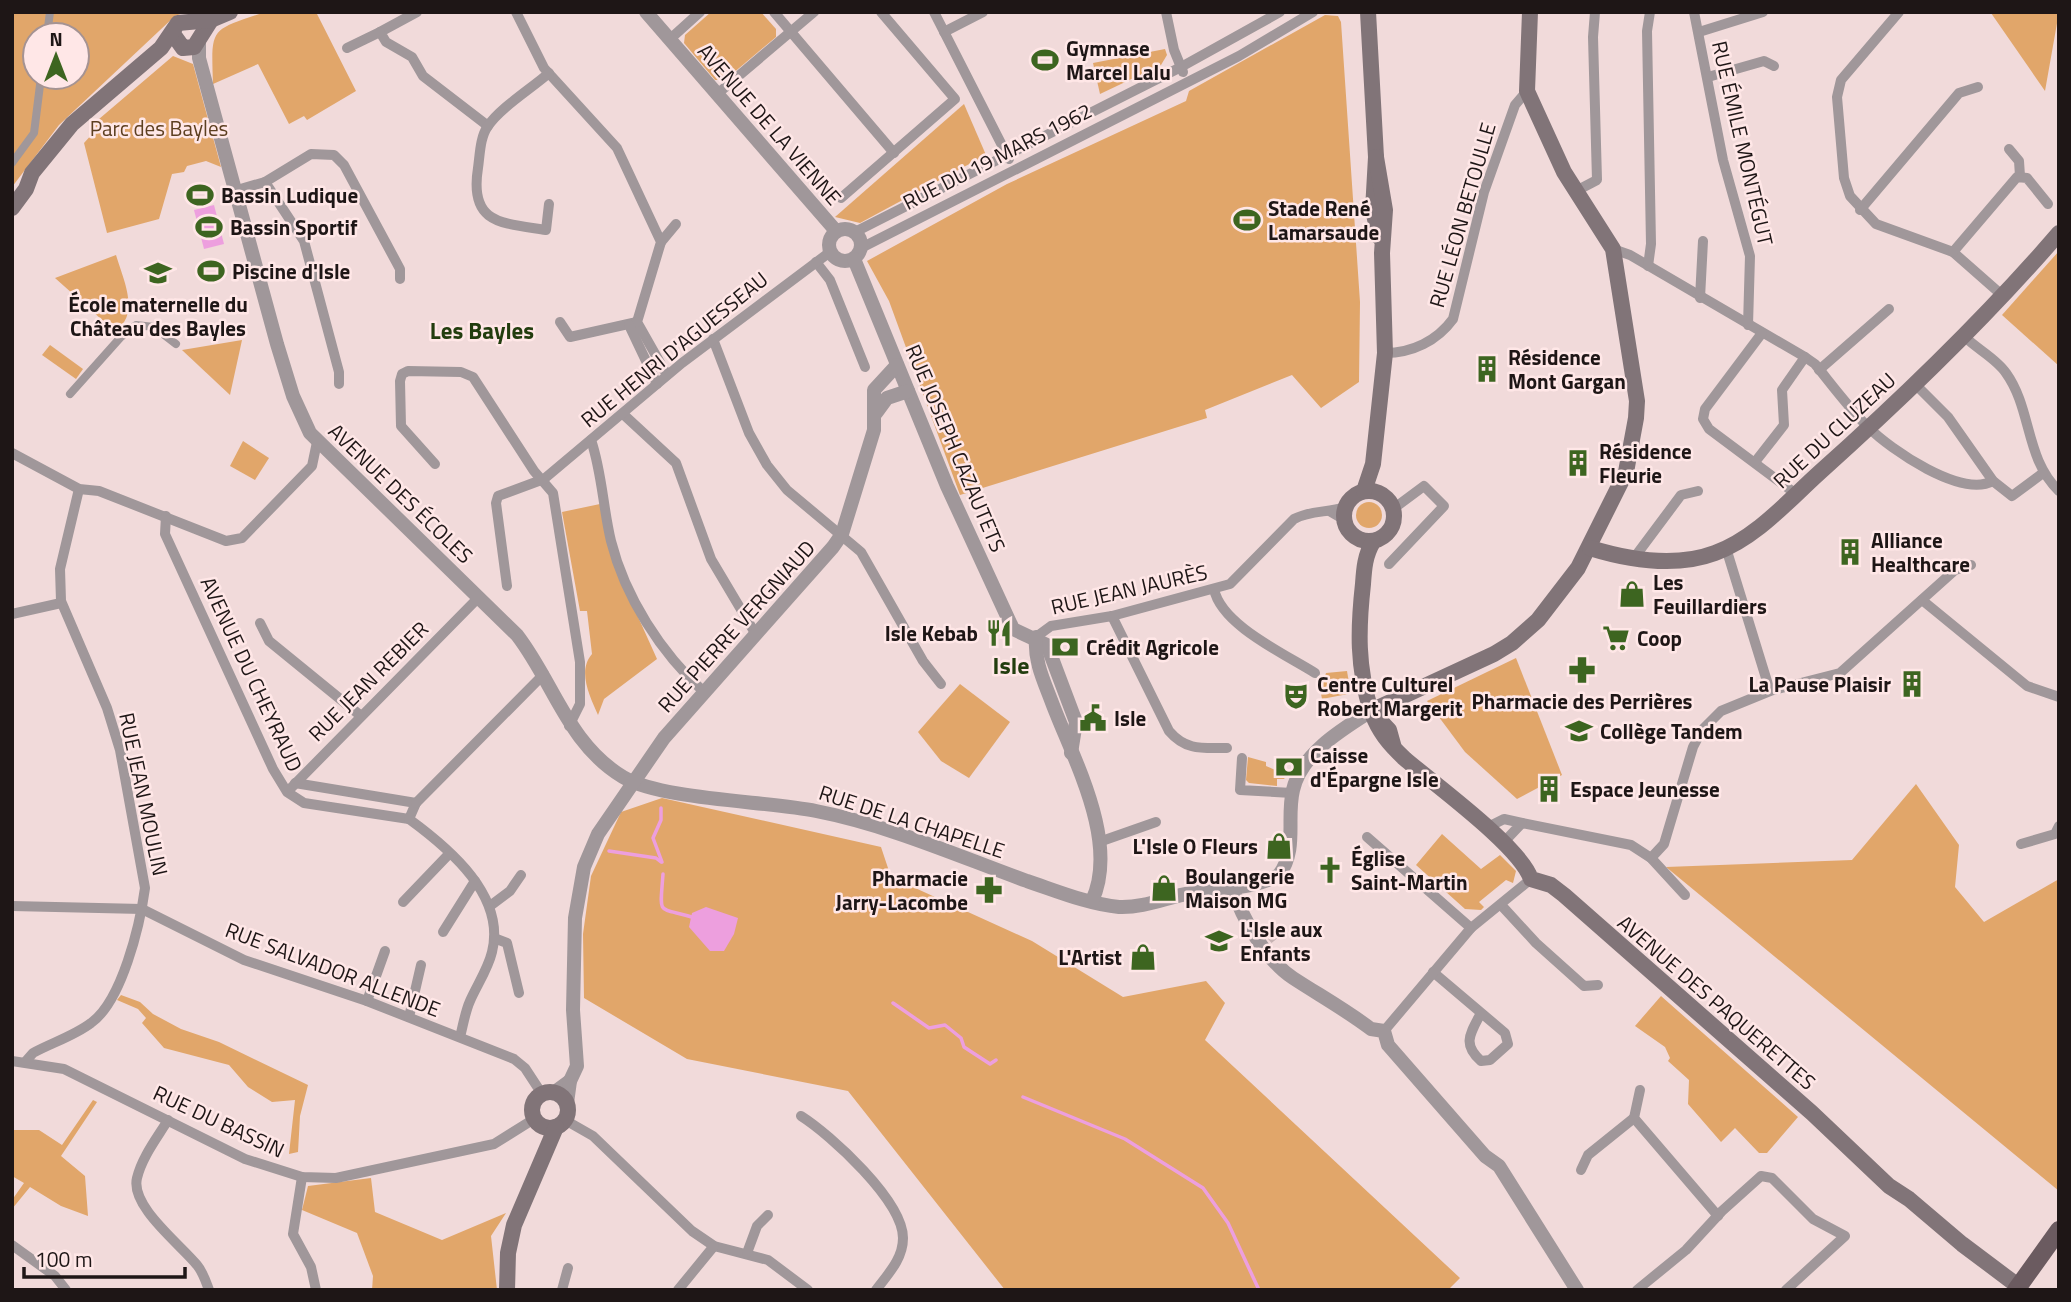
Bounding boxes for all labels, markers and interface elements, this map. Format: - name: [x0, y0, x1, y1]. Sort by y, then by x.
- north arrow: [21, 21, 91, 91]
- text: N: [49, 24, 63, 53]
- place label: Gymnase Marcel Lalu: [1066, 32, 1171, 88]
- street label: AVENUE DE LA VIENNE: [690, 36, 850, 212]
- street label: RUE ÉMILE MONTÉGUT: [1704, 38, 1782, 248]
- sports icon: Gymnase Marcel Lalu: [1030, 45, 1060, 75]
- street label: RUE DU 19 MARS 1962: [897, 94, 1097, 218]
- park label: Parc des Bayles: [90, 112, 228, 144]
- street label: RUE LÉON BETOULLE: [1420, 119, 1504, 311]
- place label: Bassin Ludique: [221, 179, 358, 211]
- sports icon: Bassin Ludique: [185, 180, 215, 210]
- place label: Stade René Lamarsaude: [1268, 192, 1379, 248]
- sports icon: Stade René Lamarsaude: [1232, 205, 1262, 235]
- place label: Bassin Sportif: [230, 211, 358, 243]
- sports icon: Bassin Sportif: [194, 212, 224, 242]
- place label: Piscine d'Isle: [232, 255, 350, 287]
- sports icon: Piscine d'Isle: [196, 256, 226, 286]
- school or university icon: École maternelle du Château des Bayles: [143, 258, 173, 288]
- street label: RUE HENRI D'AGUESSEAU: [573, 263, 775, 435]
- place label: École maternelle du Château des Bayles: [68, 288, 248, 344]
- district label: Les Bayles: [430, 313, 534, 348]
- street label: RUE JOSEPH CAZAUTETS: [898, 339, 1014, 557]
- place label: Résidence Mont Gargan: [1508, 341, 1626, 397]
- building icon: Résidence Mont Gargan: [1472, 354, 1502, 384]
- street label: RUE DU CLUZEAU: [1765, 364, 1903, 496]
- street label: AVENUE DES ÉCOLES: [321, 415, 481, 571]
- place label: Résidence Fleurie: [1599, 435, 1692, 491]
- building icon: Résidence Fleurie: [1563, 448, 1593, 478]
- place label: Alliance Healthcare: [1871, 524, 1970, 580]
- street label: RUE PIERRE VERGNIAUD: [650, 533, 822, 719]
- building icon: Alliance Healthcare: [1835, 537, 1865, 567]
- street label: RUE JEAN JAURÈS: [1048, 555, 1210, 623]
- place label: Les Feuillardiers: [1653, 566, 1767, 622]
- street label: AVENUE DU CHEYRAUD: [193, 571, 311, 777]
- shop icon: Les Feuillardiers: [1617, 579, 1647, 609]
- street label: RUE JEAN REBIER: [300, 613, 436, 749]
- place label: Isle Kebab: [885, 617, 978, 649]
- restaurant icon: Isle Kebab: [984, 618, 1014, 648]
- place label: Coop: [1637, 622, 1682, 654]
- supermarket icon: Coop: [1601, 623, 1631, 653]
- place label: Crédit Agricole: [1086, 631, 1219, 663]
- bank icon: Crédit Agricole: [1050, 632, 1080, 662]
- district label: Isle: [993, 647, 1029, 683]
- pharmacy icon: Pharmacie des Perrières: [1567, 655, 1597, 685]
- place label: Centre Culturel Robert Margerit: [1317, 668, 1463, 724]
- place label: La Pause Plaisir: [1749, 668, 1891, 700]
- building icon: La Pause Plaisir: [1897, 669, 1927, 699]
- theatre icon: Centre Culturel Robert Margerit: [1281, 681, 1311, 711]
- place label: Pharmacie des Perrières: [1471, 685, 1693, 717]
- place label: Isle: [1114, 702, 1146, 734]
- public building icon: Isle: [1078, 703, 1108, 733]
- street label: RUE JEAN MOULIN: [111, 709, 177, 879]
- place label: Collège Tandem: [1600, 715, 1743, 747]
- school or university icon: Collège Tandem: [1564, 716, 1594, 746]
- place label: Caisse d'Épargne Isle: [1310, 739, 1439, 795]
- bank icon: Caisse d'Épargne Isle: [1274, 752, 1304, 782]
- place label: Espace Jeunesse: [1570, 773, 1720, 805]
- building icon: Espace Jeunesse: [1534, 774, 1564, 804]
- street label: RUE DE LA CHAPELLE: [815, 776, 1009, 866]
- place label: L'Isle O Fleurs: [1133, 830, 1258, 862]
- shop icon: L'Isle O Fleurs: [1264, 831, 1294, 861]
- place label: Église Saint-Martin: [1351, 842, 1468, 898]
- church icon: Église Saint-Martin: [1315, 855, 1345, 885]
- place label: Boulangerie Maison MG: [1185, 860, 1294, 916]
- place label: Pharmacie Jarry-Lacombe: [836, 862, 968, 918]
- shop icon: Boulangerie Maison MG: [1149, 873, 1179, 903]
- pharmacy icon: Pharmacie Jarry-Lacombe: [974, 875, 1004, 905]
- street label: AVENUE DES PAQUERETTES: [1611, 907, 1823, 1097]
- street label: RUE SALVADOR ALLENDE: [221, 913, 445, 1025]
- place label: L'Isle aux Enfants: [1240, 913, 1323, 969]
- school or university icon: L'Isle aux Enfants: [1204, 926, 1234, 956]
- place label: L'Artist: [1058, 941, 1122, 973]
- shop icon: L'Artist: [1128, 942, 1158, 972]
- street label: RUE DU BASSIN: [148, 1077, 290, 1165]
- scale bar: [24, 1236, 186, 1280]
- text: 100 m: [35, 1243, 92, 1275]

